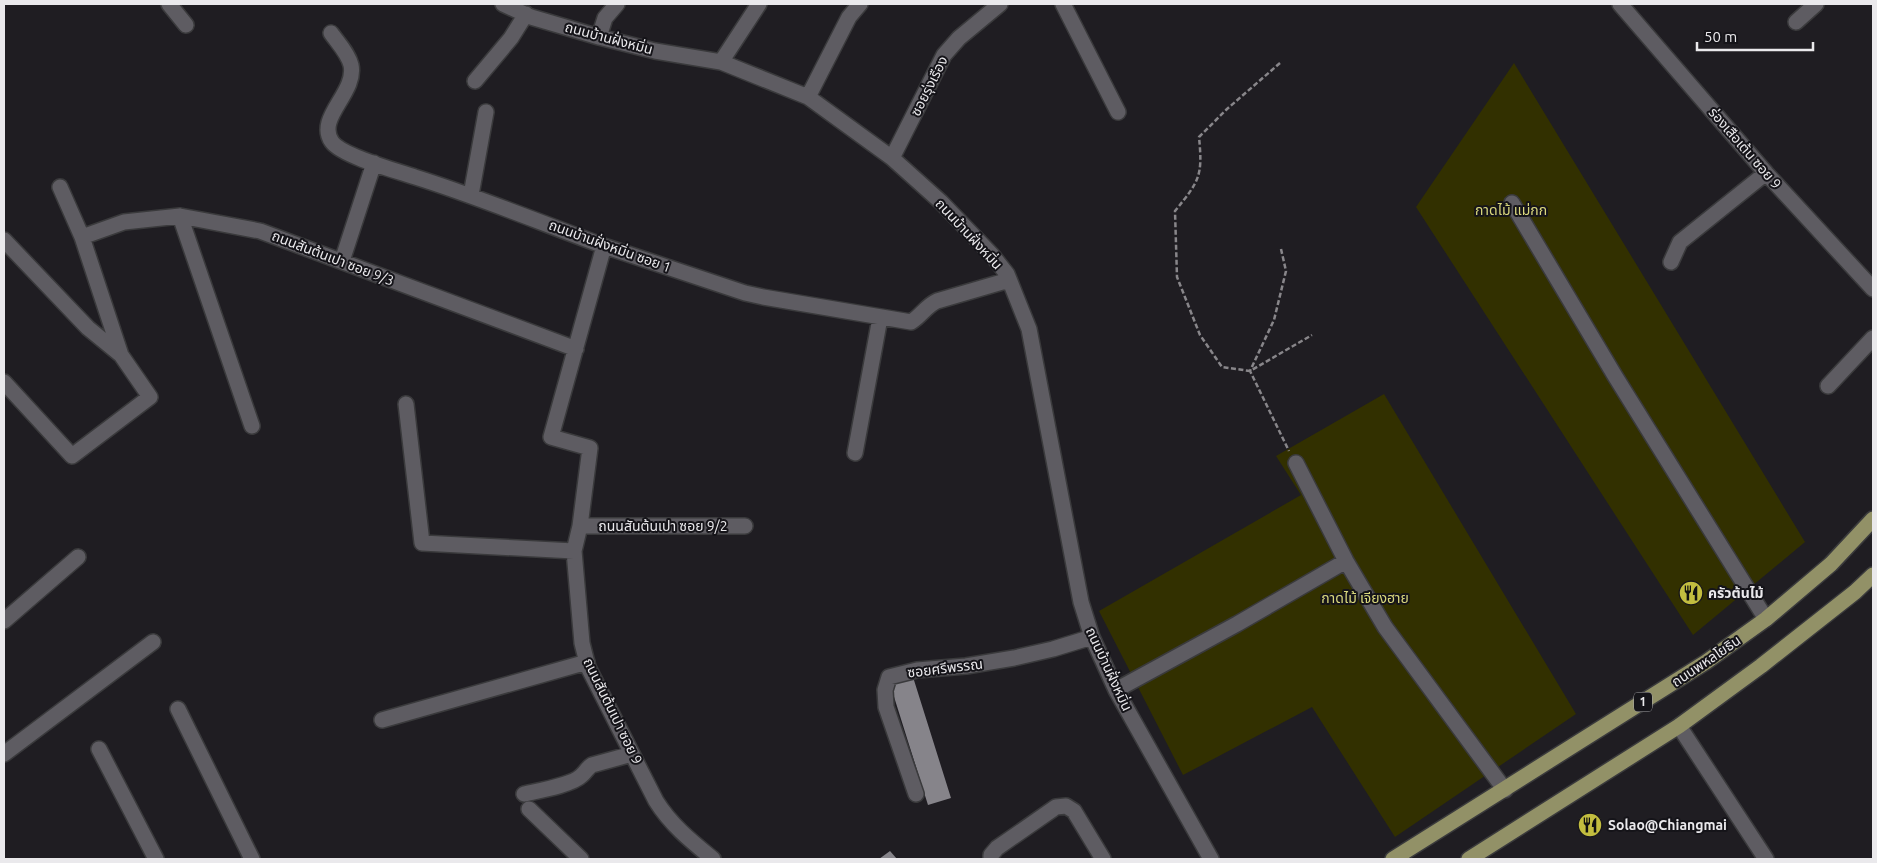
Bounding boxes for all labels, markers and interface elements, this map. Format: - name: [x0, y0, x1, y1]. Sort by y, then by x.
- street label: ถนนบ้านฝั่งหมิ่น: [563, 17, 655, 57]
- scale bar: [1697, 20, 1813, 52]
- text: 50 m: [1704, 28, 1737, 45]
- street label: ซอยรุ่งเรือง: [907, 53, 952, 119]
- street label: ร่องเสือเต้น ซอย 9: [1705, 104, 1785, 192]
- street label: ถนนบ้านฝั่งหมิ่น: [932, 195, 1007, 272]
- park label: กาดไม้ แม่กก: [1475, 202, 1547, 218]
- street label: ถนนบ้านฝั่งหมิ่น ซอย 1: [547, 215, 674, 276]
- street label: ถนนสันต้นเปา ซอย 9/3: [270, 227, 396, 289]
- street label: ถนนสันต้นเปา ซอย 9/2: [598, 518, 728, 534]
- restaurant icon: ครัวต้นไม้: [1678, 580, 1704, 606]
- place label: ครัวต้นไม้: [1708, 585, 1764, 601]
- park label: กาดไม้ เจียงฮาย: [1321, 590, 1409, 606]
- street label: ถนนบ้านฝั่งหมิ่น: [1083, 624, 1137, 713]
- street label: ถนนพหลโยธิน: [1668, 632, 1744, 690]
- street label: ถนนสันต้นเปา ซอย 9: [580, 655, 646, 767]
- street label: ซอยศรีพรรณ: [906, 655, 984, 681]
- road number: 1: [1634, 692, 1652, 712]
- restaurant icon: Solao@Chiangmai: [1577, 812, 1603, 838]
- place label: Solao@Chiangmai: [1608, 817, 1727, 833]

